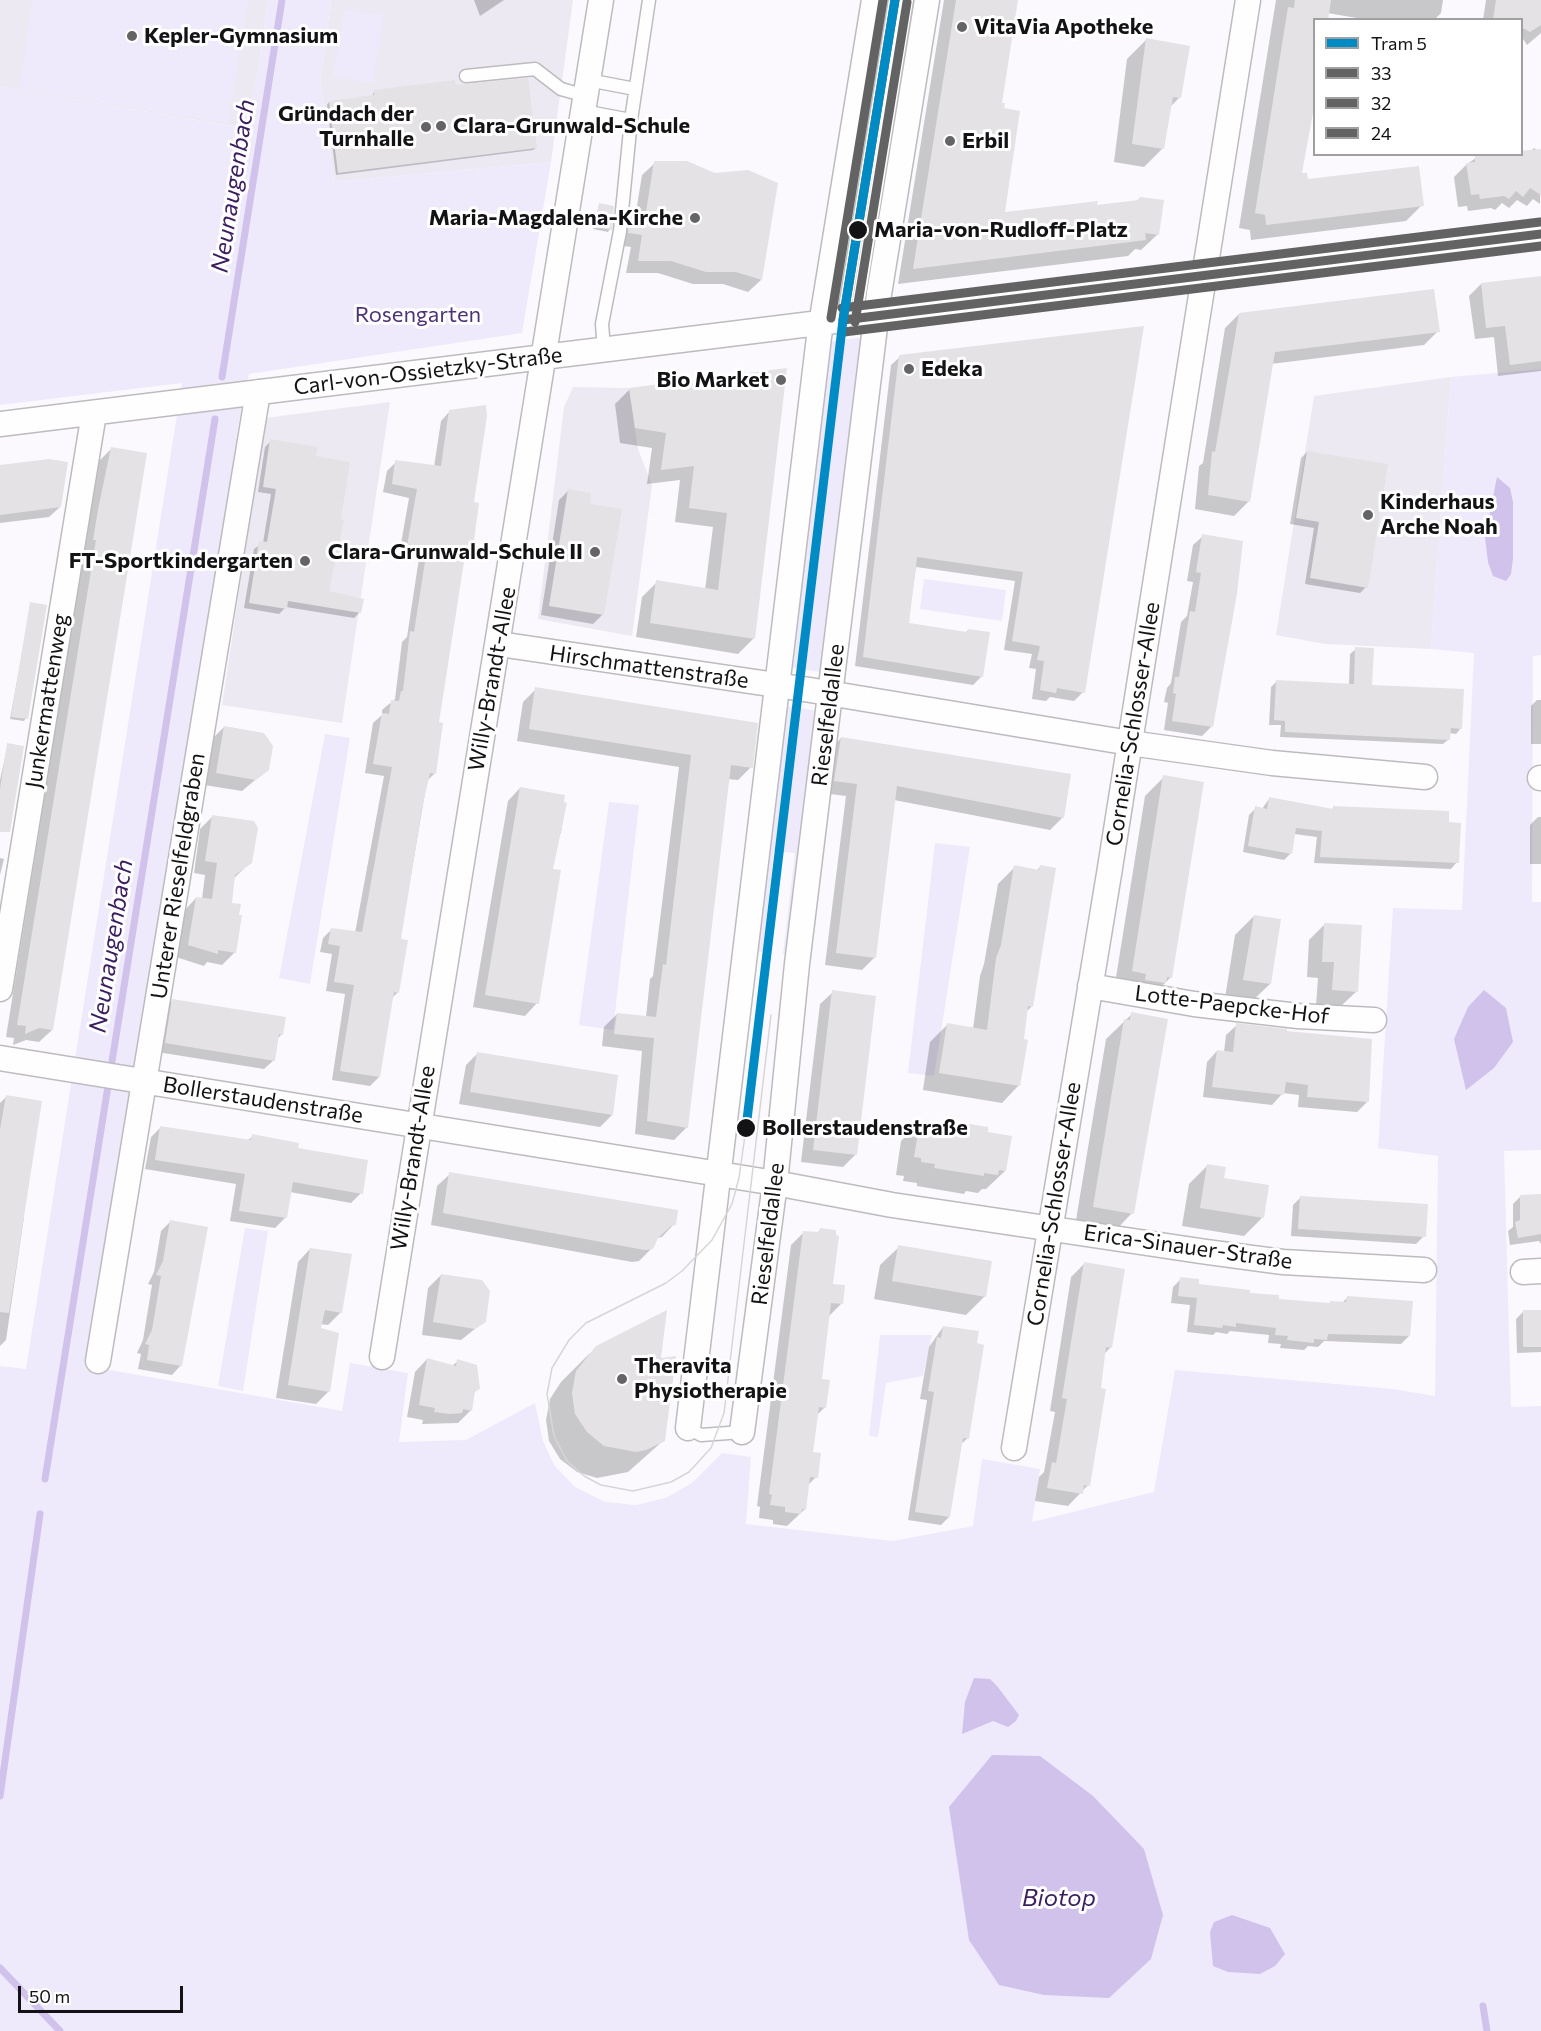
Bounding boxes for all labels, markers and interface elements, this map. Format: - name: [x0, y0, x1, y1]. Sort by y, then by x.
- place label: VitaVia Apotheke: [974, 14, 1153, 40]
- legend: [1313, 18, 1523, 156]
- marker: VitaVia Apotheke: [955, 20, 969, 34]
- place label: Kepler-Gymnasium: [144, 23, 338, 49]
- marker: Kepler-Gymnasium: [125, 29, 139, 43]
- text: Tram 5: [1371, 32, 1427, 54]
- text: 33: [1371, 62, 1392, 84]
- text: 32: [1371, 92, 1391, 114]
- water label: Neunaugenbach: [205, 97, 261, 275]
- place label: Gründach der Turnhalle: [278, 101, 414, 152]
- place label: Clara-Grunwald-Schule: [453, 113, 690, 139]
- marker: Clara-Grunwald-Schule: [434, 119, 448, 133]
- marker: Gründach der Turnhalle: [419, 120, 433, 134]
- text: 24: [1371, 122, 1391, 144]
- place label: Erbil: [962, 128, 1009, 154]
- marker: Erbil: [943, 134, 957, 148]
- place label: Maria-Magdalena-Kirche: [429, 205, 683, 231]
- marker: Maria-Magdalena-Kirche: [688, 211, 702, 225]
- place label: Maria-von-Rudloff-Platz: [874, 217, 1128, 243]
- marker: Maria-von-Rudloff-Platz: [847, 219, 869, 241]
- park label: Rosengarten: [355, 302, 481, 328]
- street label: Carl-von-Ossietzky-Straße: [292, 341, 564, 401]
- place label: Edeka: [921, 356, 983, 382]
- marker: Edeka: [902, 362, 916, 376]
- place label: Bio Market: [656, 367, 769, 393]
- marker: Bio Market: [774, 373, 788, 387]
- place label: Kinderhaus Arche Noah: [1380, 489, 1498, 540]
- marker: Kinderhaus Arche Noah: [1361, 508, 1375, 522]
- place label: Clara-Grunwald-Schule II: [328, 539, 583, 565]
- marker: Clara-Grunwald-Schule II: [588, 545, 602, 559]
- place label: FT-Sportkindergarten: [69, 548, 293, 574]
- marker: FT-Sportkindergarten: [298, 554, 312, 568]
- street label: Willy-Brandt-Allee: [463, 585, 521, 773]
- street label: Cornelia-Schlosser-Allee: [1101, 600, 1165, 848]
- street label: Junkermattenweg: [20, 612, 74, 790]
- street label: Hirschmattenstraße: [548, 640, 750, 694]
- street label: Rieselfeldallee: [806, 642, 850, 788]
- street label: Unterer Rieselfeldgraben: [146, 751, 210, 1001]
- water label: Neunaugenbach: [83, 857, 139, 1035]
- street label: Lotte-Paepcke-Hof: [1133, 980, 1331, 1030]
- street label: Willy-Brandt-Allee: [385, 1064, 441, 1252]
- street label: Bollerstaudenstraße: [161, 1071, 365, 1129]
- street label: Cornelia-Schlosser-Allee: [1022, 1080, 1086, 1328]
- place label: Bollerstaudenstraße: [762, 1115, 968, 1141]
- marker: Bollerstaudenstraße: [735, 1117, 757, 1139]
- street label: Rieselfeldallee: [746, 1161, 790, 1307]
- street label: Erica-Sinauer-Straße: [1082, 1219, 1294, 1275]
- place label: Theravita Physiotherapie: [634, 1353, 787, 1404]
- marker: Theravita Physiotherapie: [615, 1372, 629, 1386]
- water label: Biotop: [1022, 1884, 1096, 1912]
- scale bar: [21, 1974, 186, 2012]
- text: 50 m: [29, 1985, 70, 2007]

